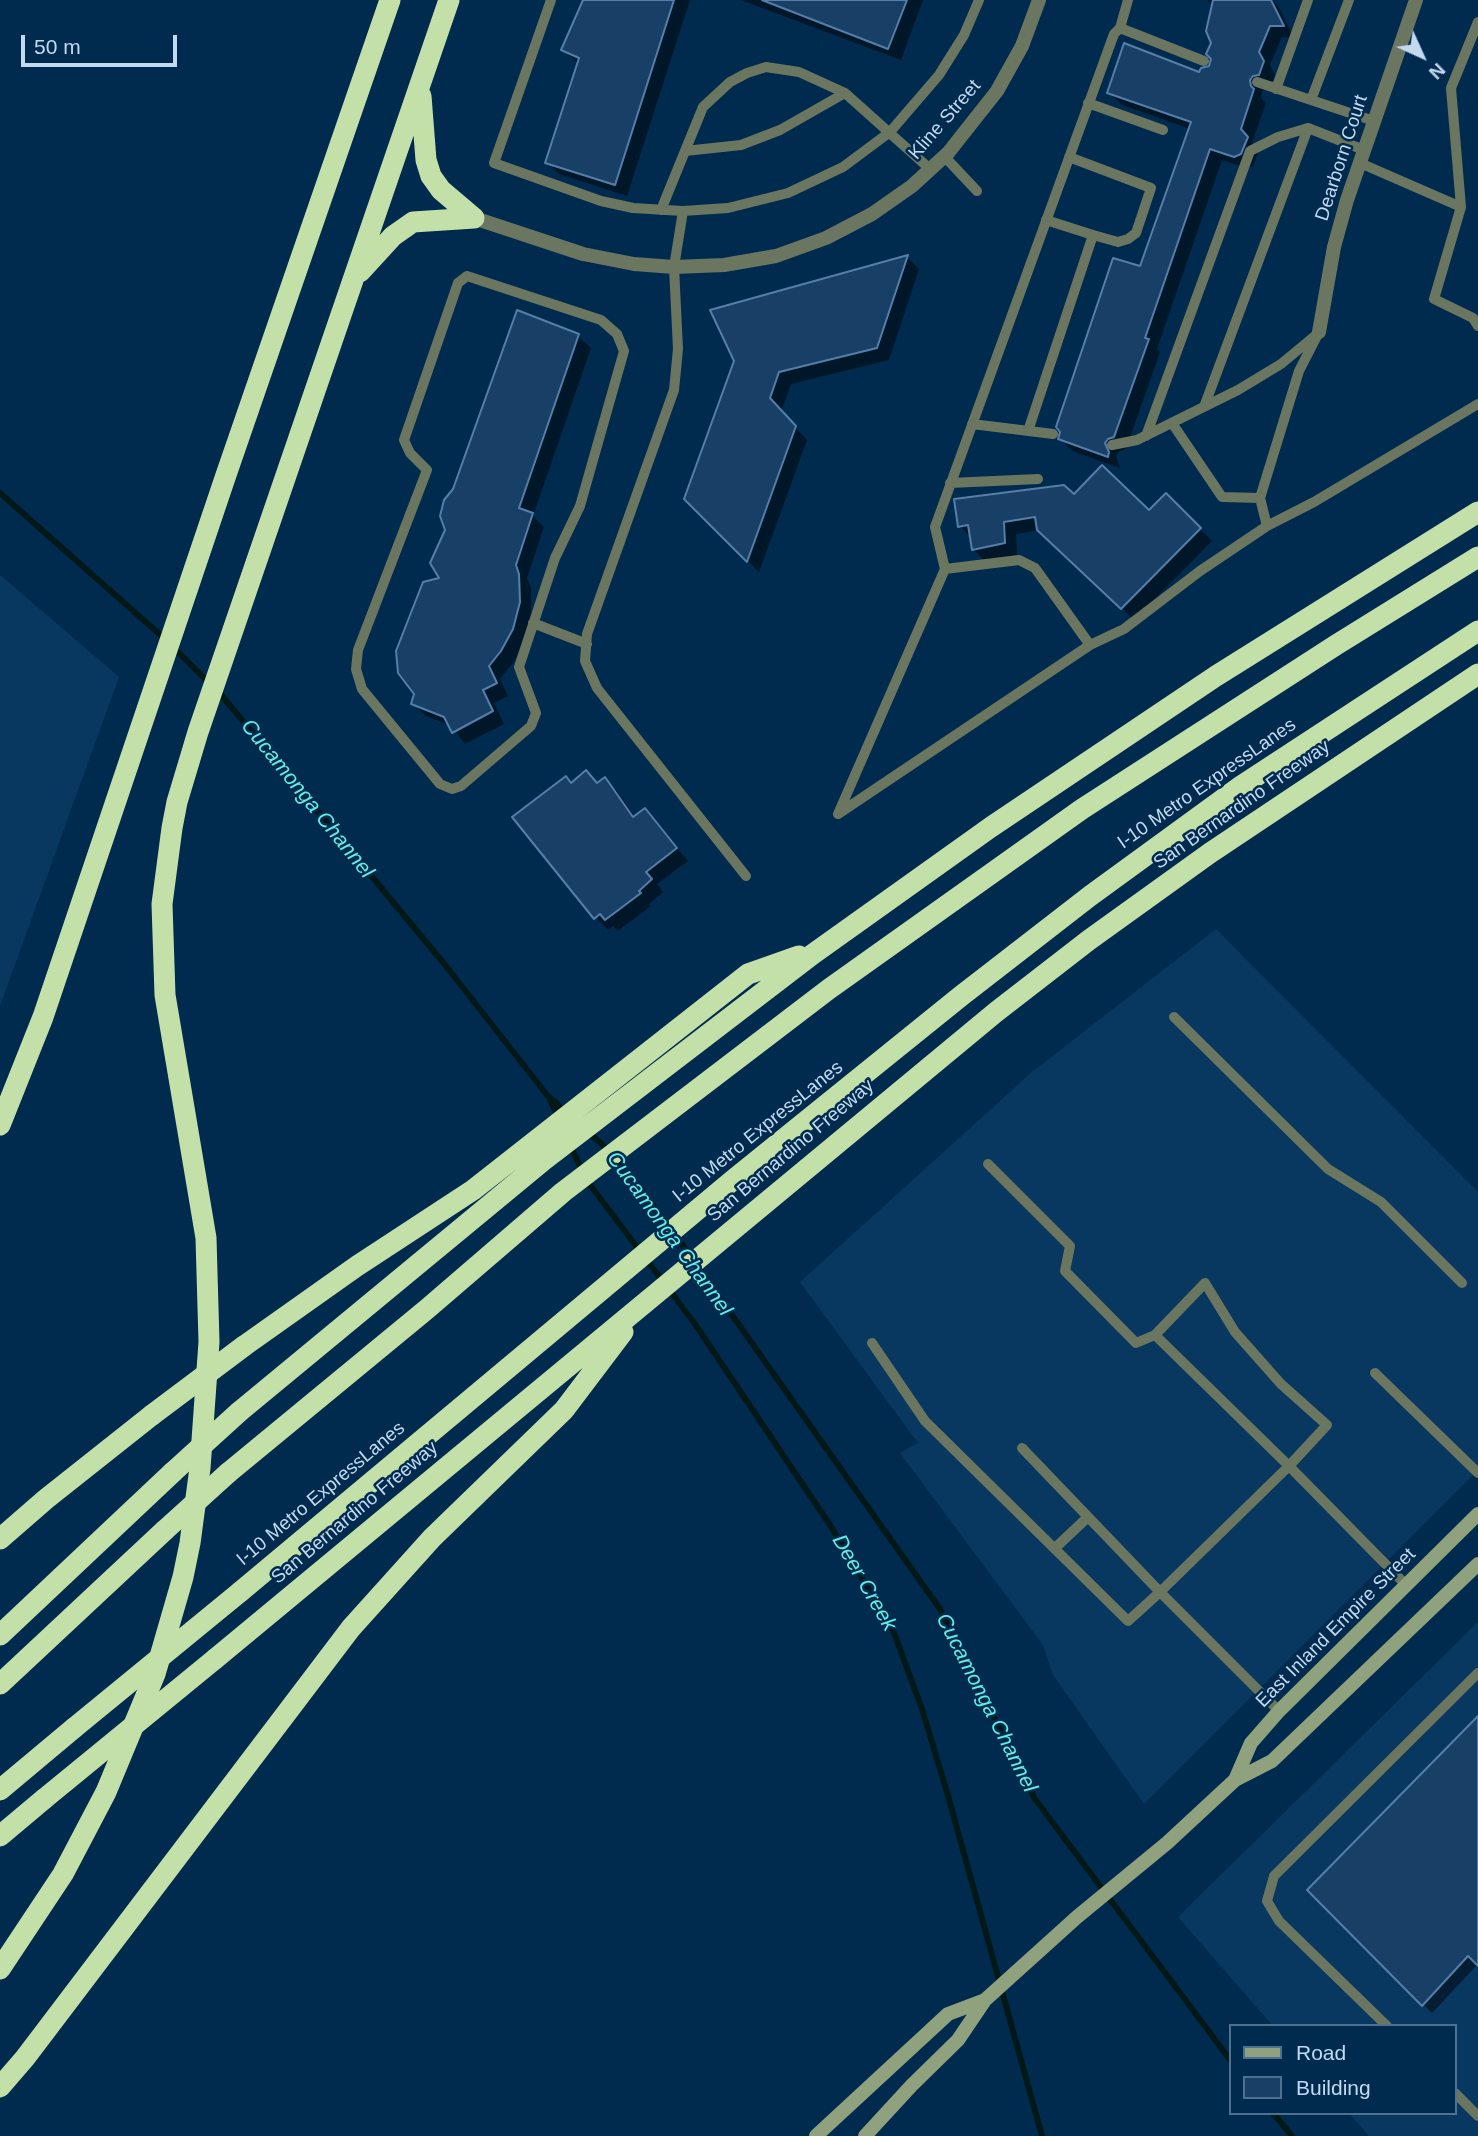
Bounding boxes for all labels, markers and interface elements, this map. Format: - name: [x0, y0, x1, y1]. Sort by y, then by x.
- scale bar: [24, 21, 180, 65]
- north arrow: [1387, 21, 1457, 91]
- text: 50 m: [34, 35, 81, 58]
- text: N: [1425, 59, 1449, 83]
- street label: Kline Street: [904, 75, 986, 165]
- street label: Dearborn Court: [1311, 92, 1373, 224]
- water label: Cucamonga Channel: [235, 714, 379, 884]
- street label: I-10 Metro ExpressLanes: [1114, 714, 1300, 854]
- street label: San Bernardino Freeway: [1149, 735, 1335, 875]
- street label: I-10 Metro ExpressLanes: [668, 1056, 848, 1208]
- street label: San Bernardino Freeway: [703, 1075, 879, 1227]
- water label: Cucamonga Channel: [601, 1147, 737, 1321]
- street label: I-10 Metro ExpressLanes: [232, 1417, 410, 1571]
- street label: San Bernardino Freeway: [267, 1437, 443, 1589]
- water label: Deer Creek: [826, 1530, 902, 1636]
- street label: East Inland Empire Street: [1251, 1543, 1421, 1713]
- water label: Cucamonga Channel: [930, 1609, 1042, 1797]
- legend: [1230, 2024, 1457, 2115]
- text: Road: [1296, 2041, 1346, 2064]
- text: Building: [1296, 2076, 1371, 2099]

